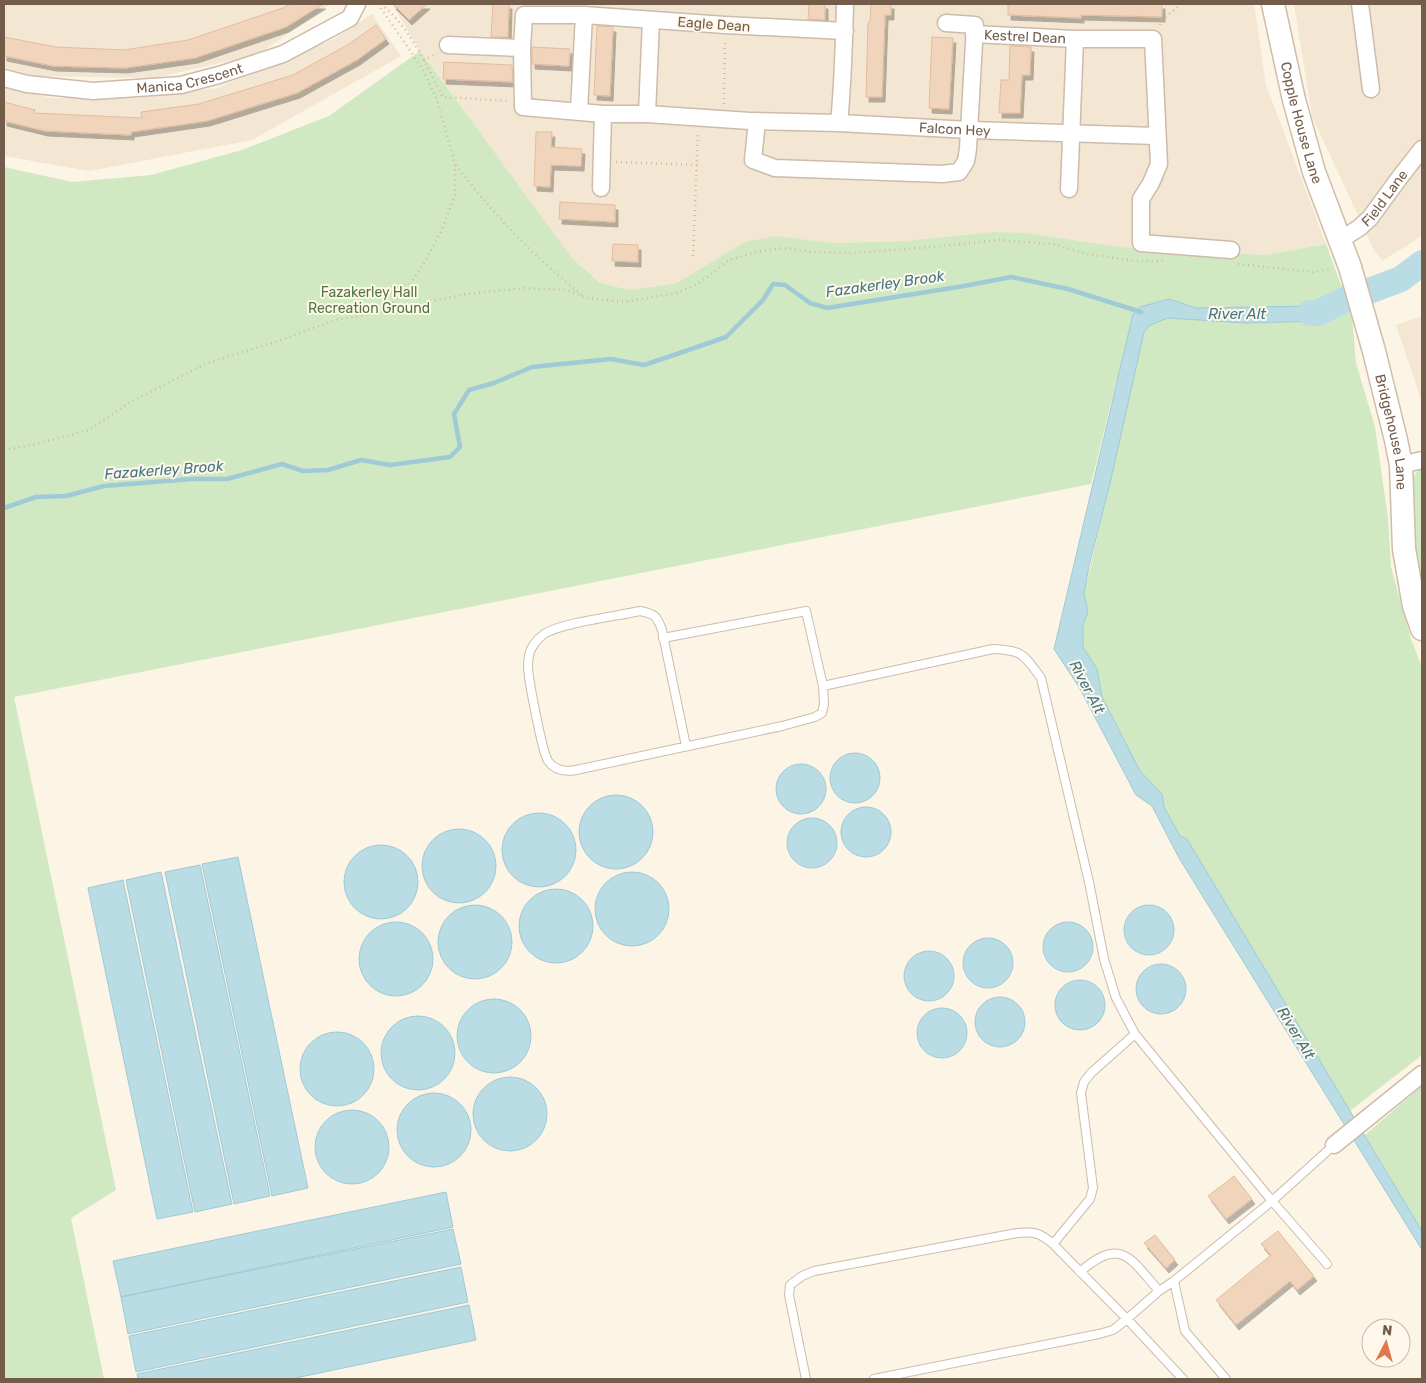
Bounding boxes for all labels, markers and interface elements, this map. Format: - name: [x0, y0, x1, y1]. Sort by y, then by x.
- street label: Eagle Dean: [677, 13, 751, 36]
- street label: Kestrel Dean: [984, 27, 1066, 48]
- street label: Manica Crescent: [136, 60, 246, 97]
- street label: Copple House Lane: [1277, 60, 1326, 186]
- street label: Falcon Hey: [918, 119, 991, 140]
- street label: Field Lane: [1358, 166, 1412, 230]
- water label: Fazakerley Brook: [825, 267, 946, 301]
- park label: Fazakerley Hall Recreation Ground: [308, 284, 430, 317]
- water label: River Alt: [1208, 305, 1266, 323]
- street label: Bridgehouse Lane: [1371, 372, 1410, 490]
- water label: Fazakerley Brook: [104, 457, 224, 483]
- water label: River Alt: [1065, 657, 1109, 717]
- water label: River Alt: [1273, 1003, 1319, 1063]
- north arrow: [1361, 1318, 1411, 1368]
- text: N: [1381, 1322, 1393, 1340]

